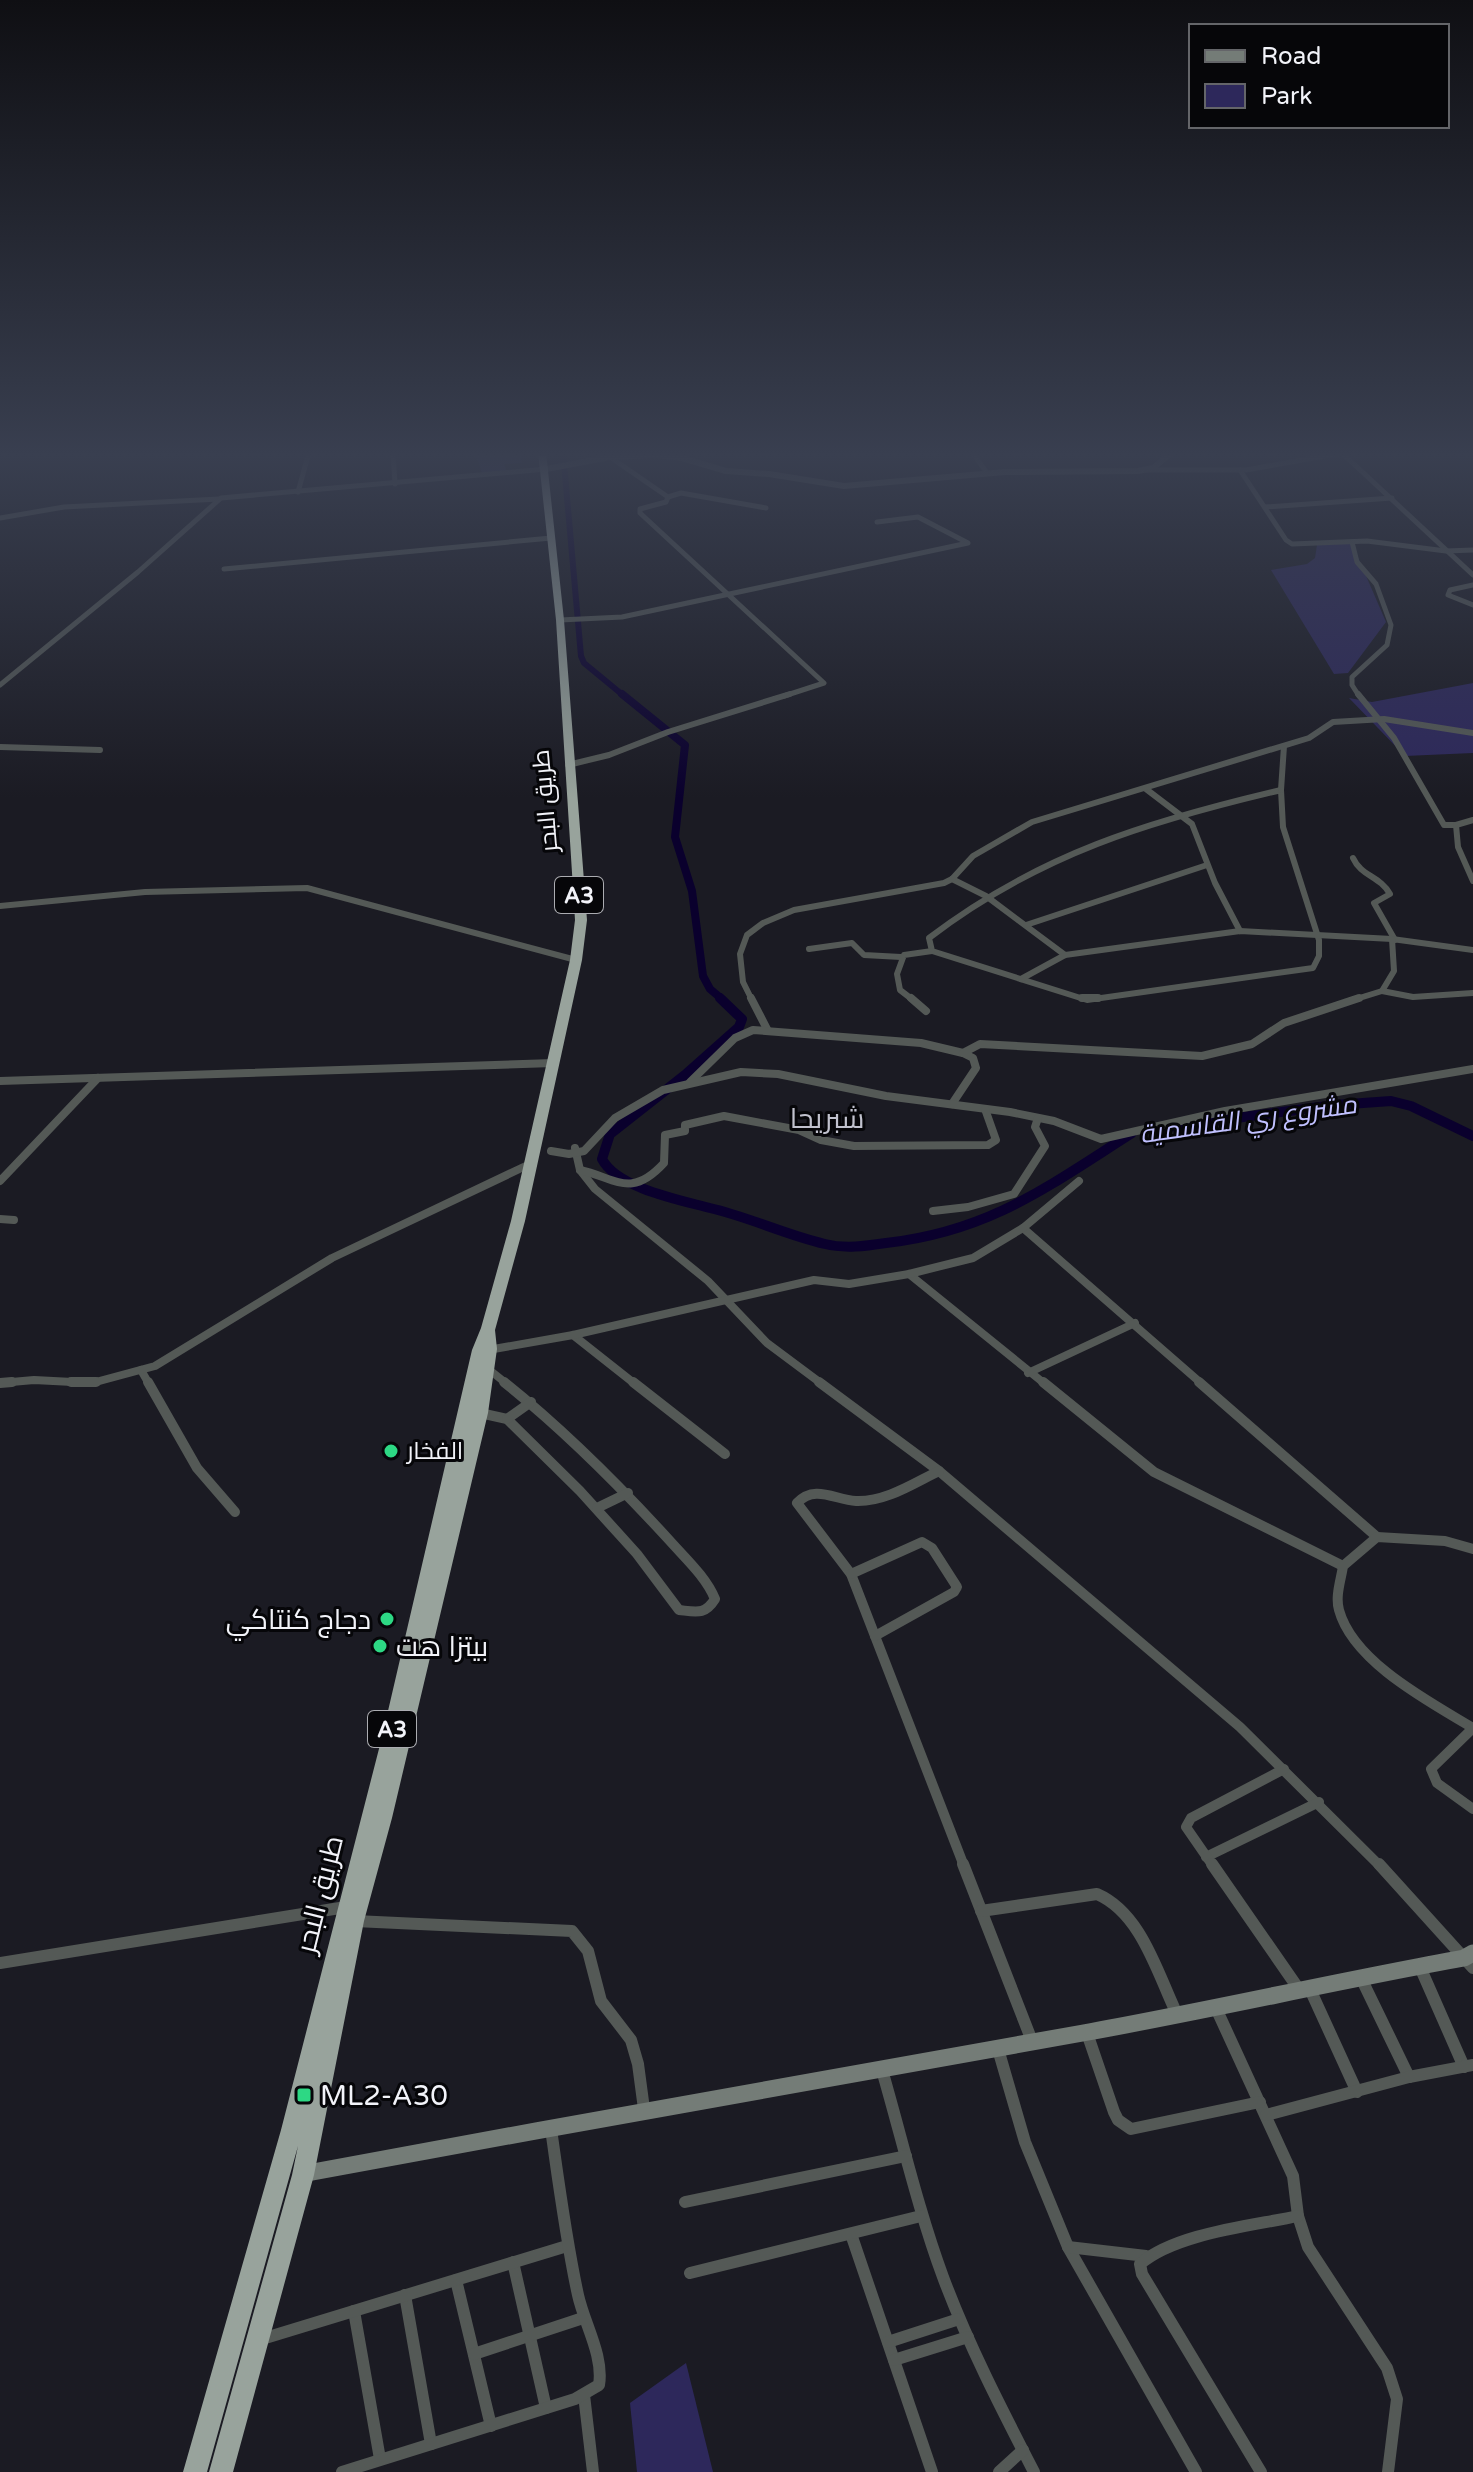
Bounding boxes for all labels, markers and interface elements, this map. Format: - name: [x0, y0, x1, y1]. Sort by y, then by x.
- legend: [1189, 24, 1449, 128]
- text: Road: [1261, 42, 1321, 71]
- text: Park: [1261, 82, 1312, 111]
- street label: طريق البحر: [527, 748, 565, 855]
- road number: A3: [555, 877, 603, 913]
- water label: مشروع ري القاسمية: [1138, 1089, 1360, 1155]
- district label: شبريحا: [790, 1102, 864, 1136]
- place label: الفخار: [405, 1437, 463, 1466]
- marker: الفخار: [382, 1442, 400, 1460]
- place label: دجاج كنتاكي: [226, 1603, 371, 1641]
- marker: دجاج كنتاكي: [378, 1610, 396, 1628]
- place label: بيتزا هت: [396, 1630, 488, 1664]
- marker: بيتزا هت: [371, 1637, 389, 1655]
- road number: A3: [368, 1711, 416, 1747]
- street label: طريق البحر: [288, 1832, 351, 1959]
- place label: ML2-A30: [320, 2079, 448, 2113]
- marker: ML2-A30: [295, 2086, 313, 2104]

